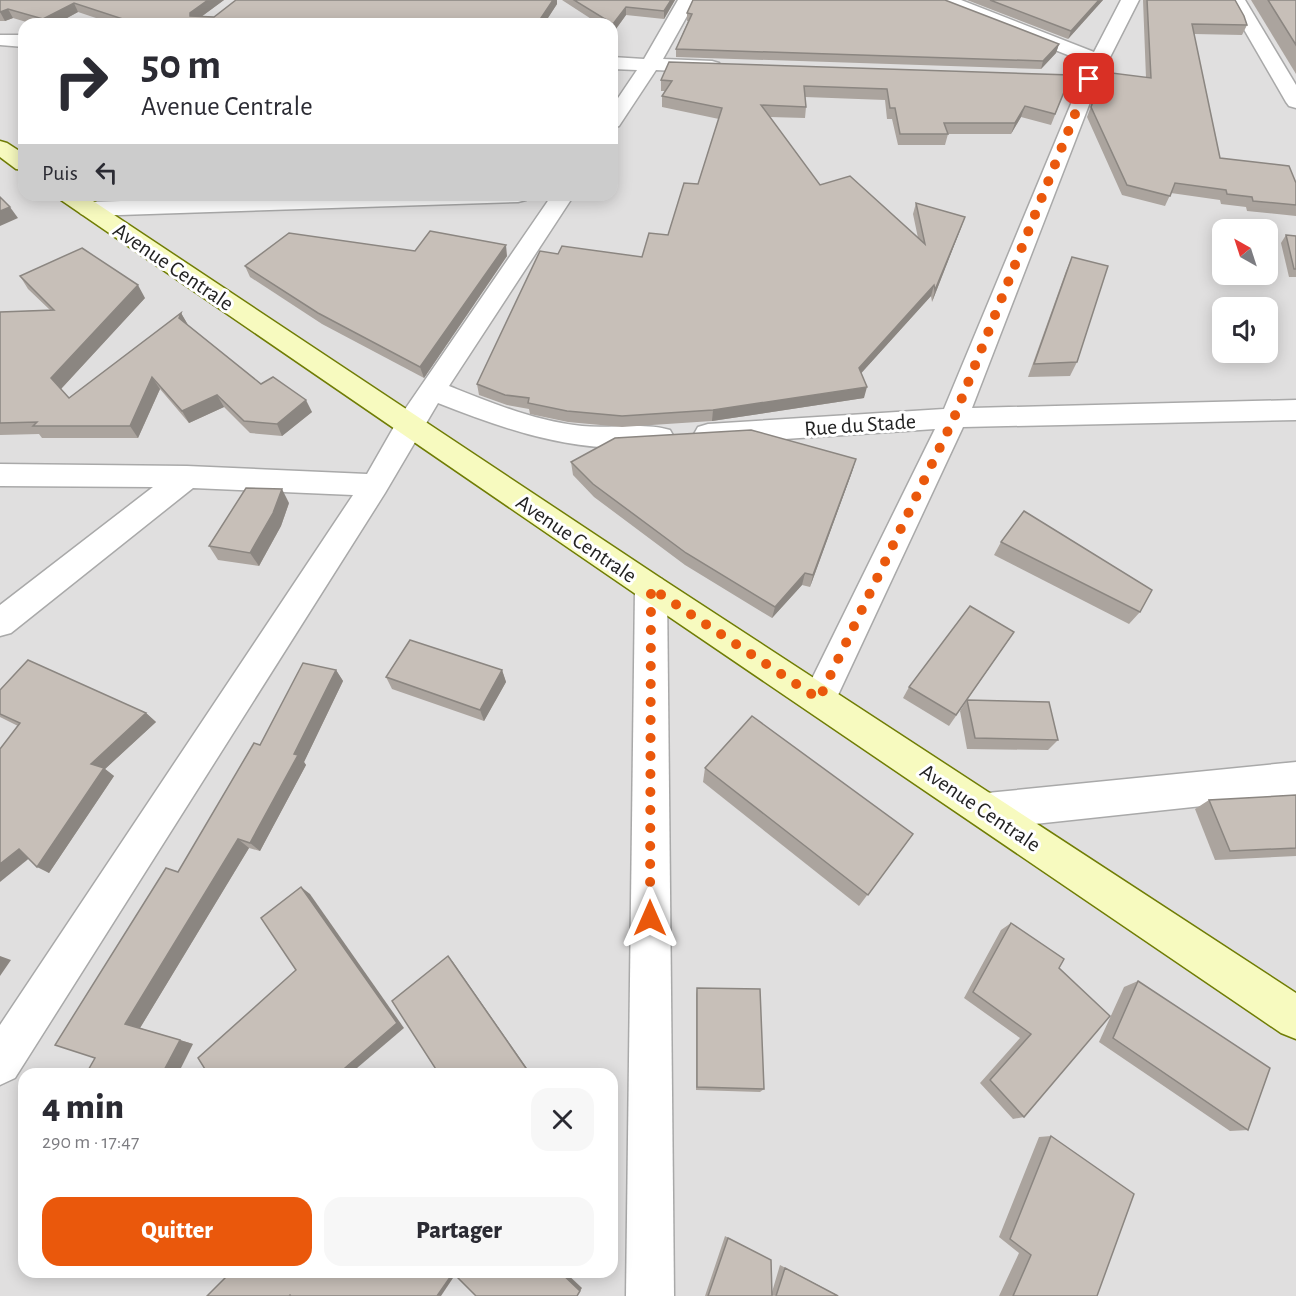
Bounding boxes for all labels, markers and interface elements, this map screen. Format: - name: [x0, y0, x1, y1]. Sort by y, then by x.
- icon: right: [42, 42, 120, 120]
- text: 50 m: [141, 44, 221, 86]
- pin: [1063, 53, 1114, 104]
- icon: arrive: [1072, 62, 1105, 95]
- text: Avenue Centrale: [141, 93, 313, 120]
- icon: left: [90, 156, 123, 189]
- text: Puis: [42, 162, 78, 184]
- street label: Avenue Centrale: [109, 219, 238, 315]
- north arrow: [1212, 219, 1278, 285]
- map controls: [1212, 219, 1278, 363]
- button: sound: [1212, 297, 1278, 363]
- street label: Rue du Stade: [803, 410, 917, 440]
- street label: Avenue Centrale: [512, 491, 641, 587]
- street label: Avenue Centrale: [916, 760, 1045, 856]
- position arrow: [618, 886, 682, 950]
- button: close: [531, 1088, 594, 1151]
- text: 4 min: [42, 1089, 124, 1125]
- text: 290 m · 17:47: [42, 1132, 139, 1152]
- button: Quitter: [42, 1197, 312, 1266]
- button: Partager: [324, 1197, 594, 1266]

